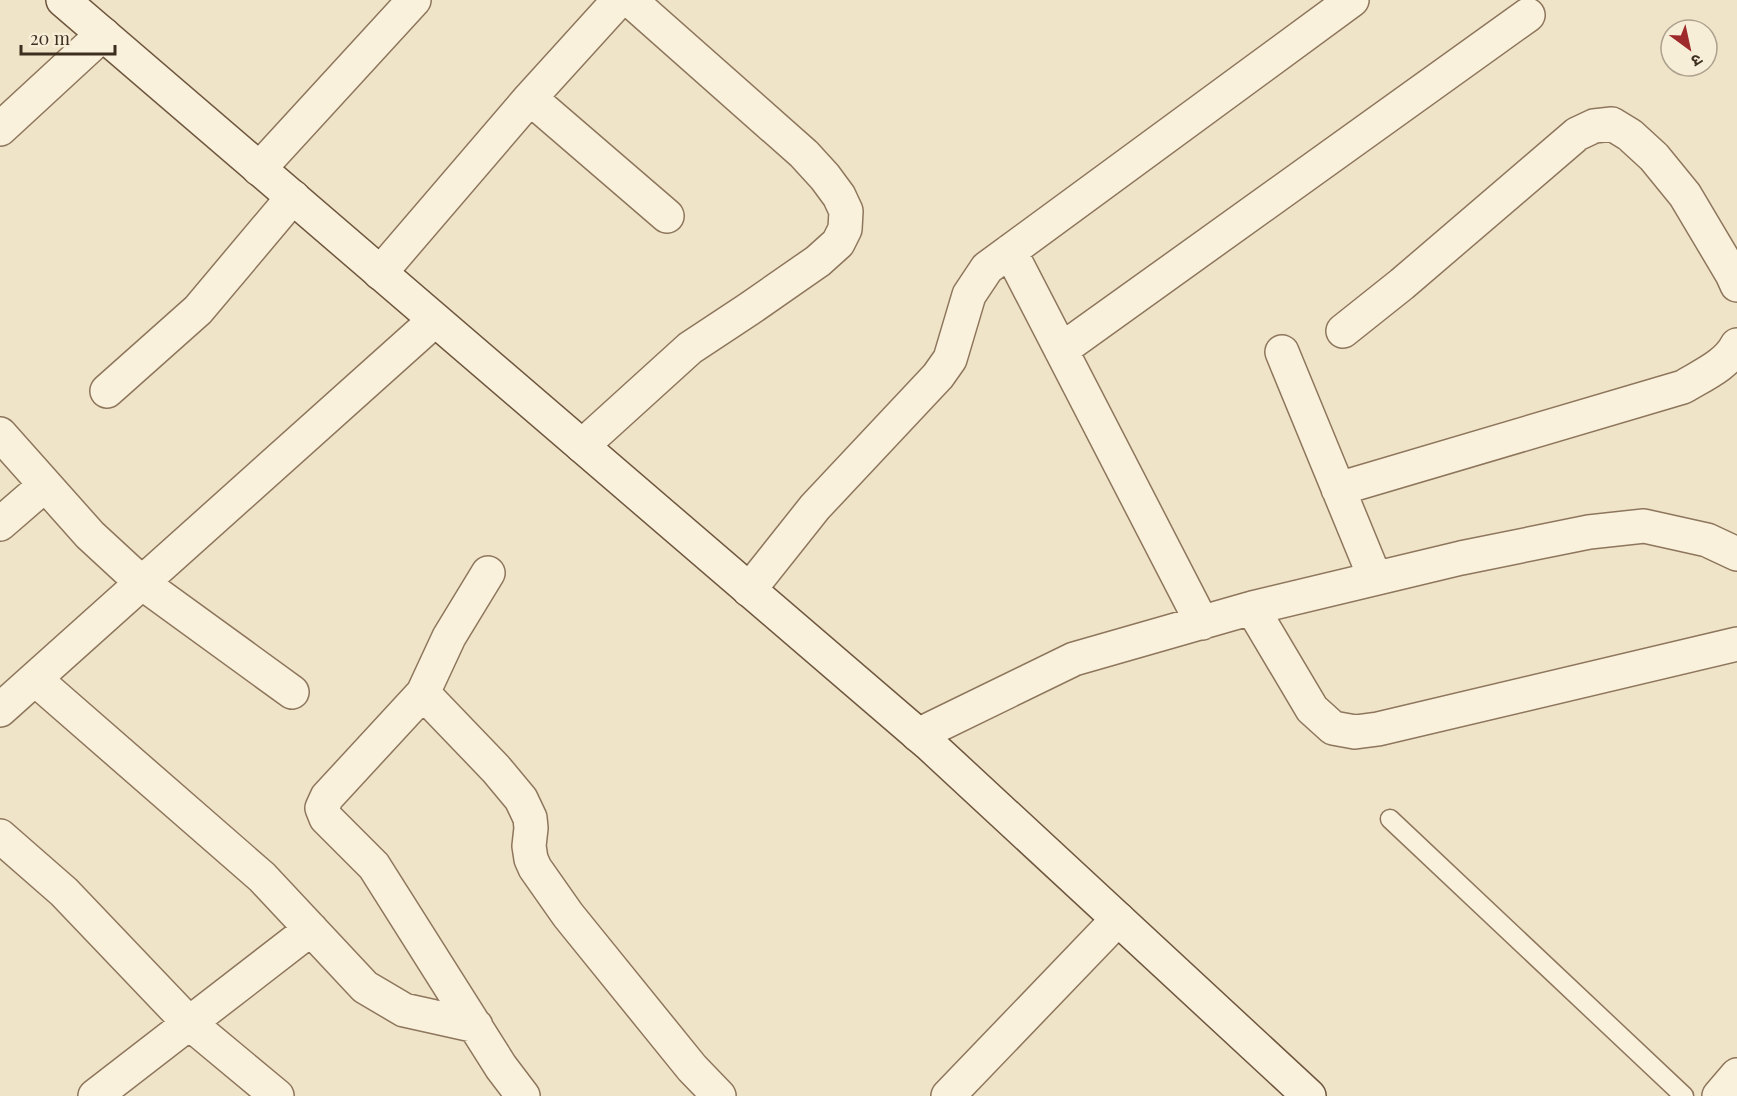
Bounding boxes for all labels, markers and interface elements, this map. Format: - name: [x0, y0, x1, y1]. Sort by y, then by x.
- scale bar: [21, 18, 116, 56]
- north arrow: [1659, 18, 1719, 78]
- text: 20 m: [30, 26, 70, 50]
- text: उ: [1687, 50, 1707, 73]

